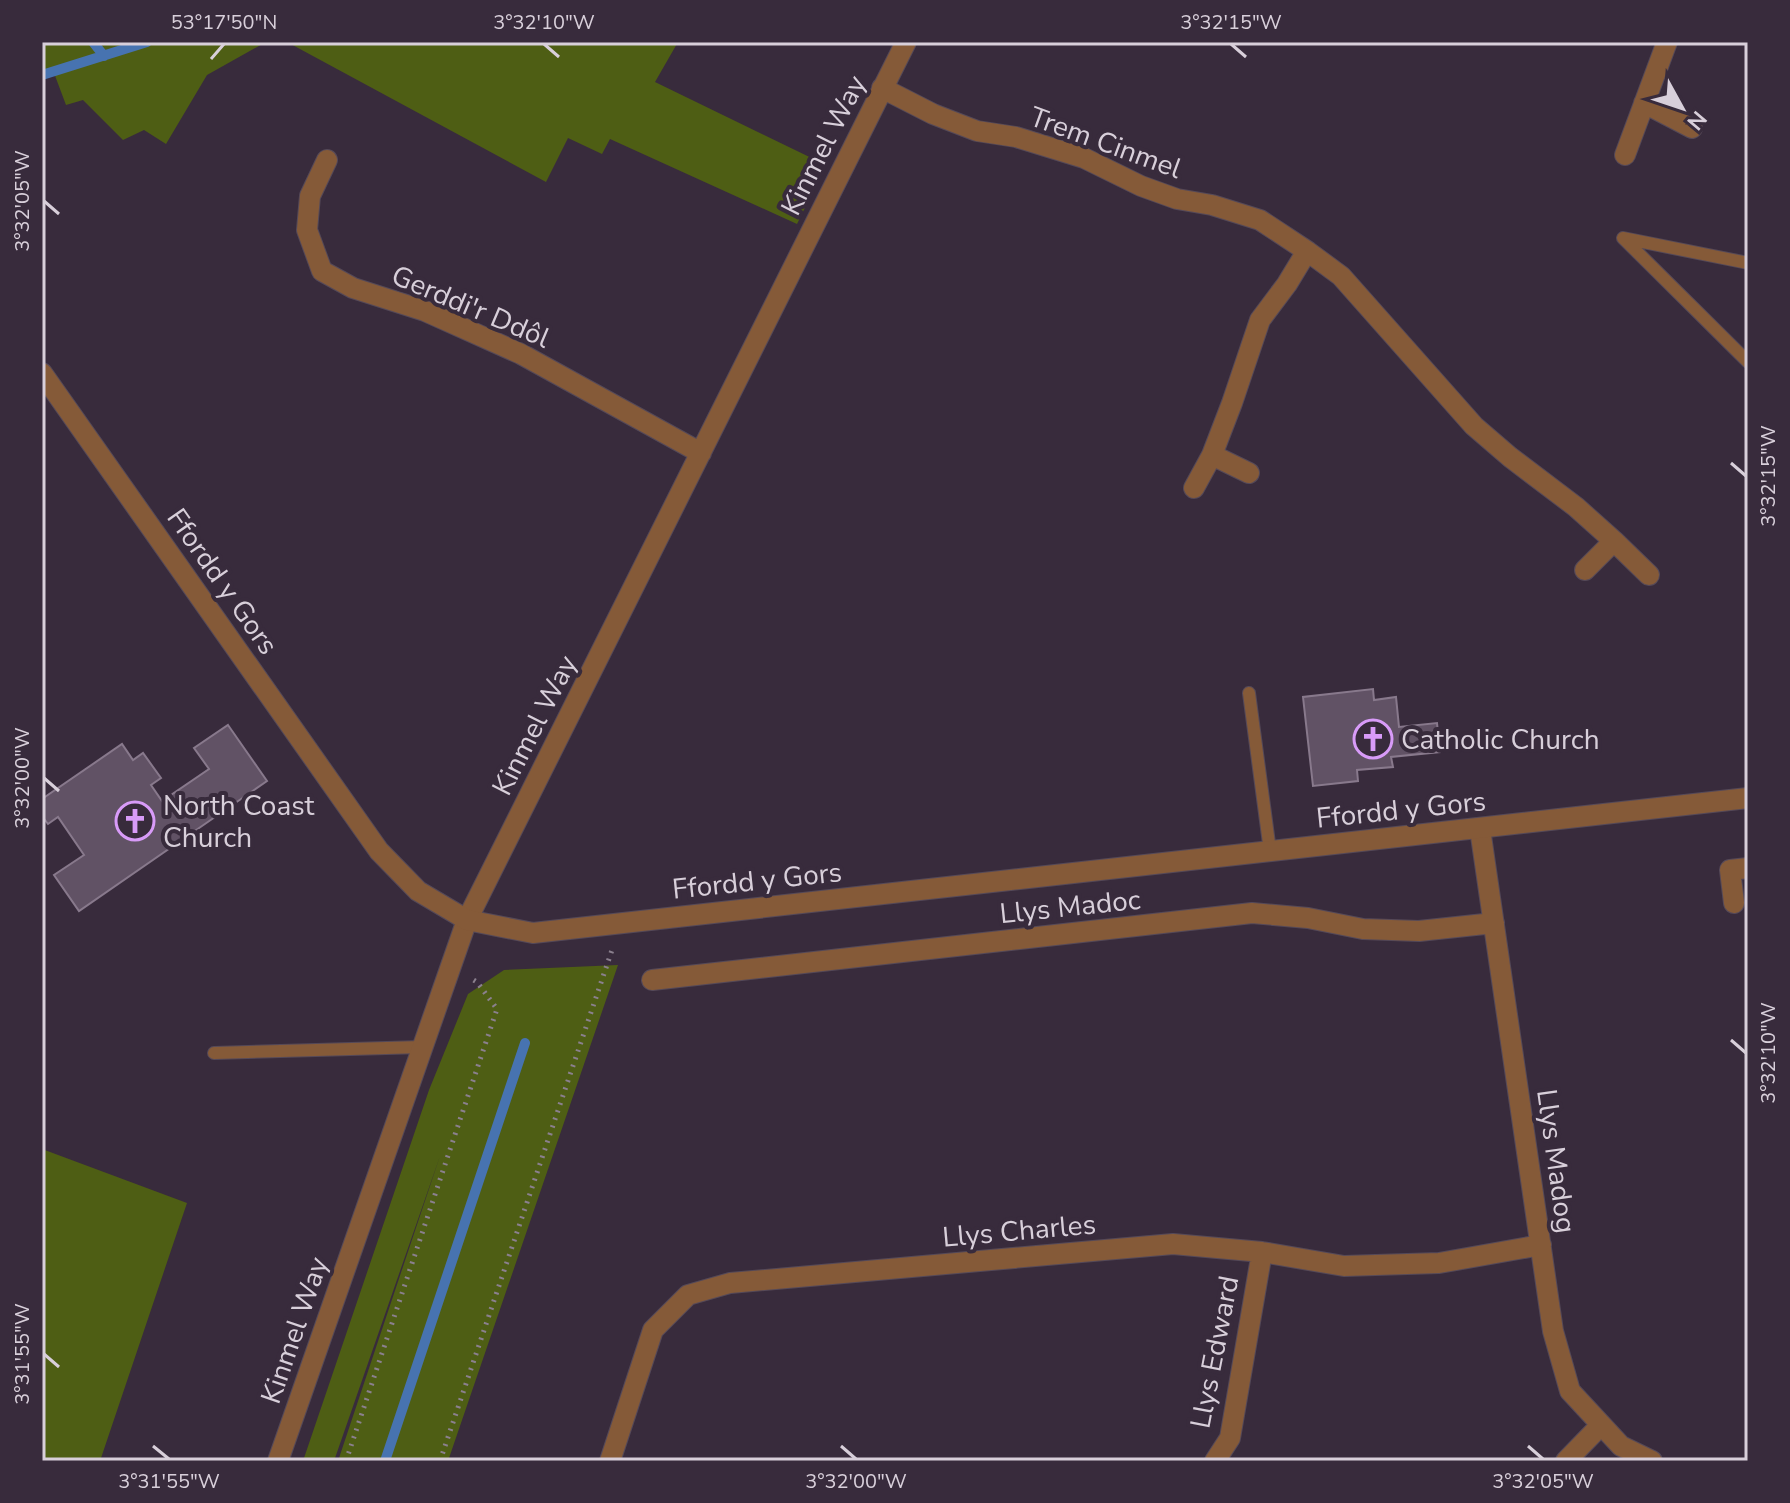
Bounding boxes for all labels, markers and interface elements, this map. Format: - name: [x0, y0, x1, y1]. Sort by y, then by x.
- text: 53°17'50"N: [171, 9, 277, 36]
- text: 3°32'10"W: [493, 9, 595, 36]
- text: 3°32'15"W: [1180, 9, 1282, 36]
- street label: Kinmel Way: [772, 68, 876, 222]
- north arrow: [1642, 68, 1722, 148]
- street label: Trem Cinmel: [1024, 98, 1188, 188]
- text: N: [1680, 104, 1713, 136]
- text: 3°32'05"W: [9, 150, 36, 252]
- street label: Gerddi'r Ddôl: [386, 256, 556, 358]
- text: 3°32'15"W: [1755, 425, 1782, 527]
- street label: Ffordd y Gors: [158, 501, 287, 662]
- street label: Kinmel Way: [483, 648, 587, 802]
- church icon: Catholic Church: [1352, 718, 1394, 760]
- place label: Catholic Church: [1401, 721, 1600, 759]
- text: 3°32'00"W: [9, 727, 36, 829]
- street label: Ffordd y Gors: [1314, 782, 1488, 838]
- place label: North Coast Church: [163, 787, 315, 857]
- church icon: North Coast Church: [114, 800, 156, 842]
- street label: Ffordd y Gors: [670, 853, 844, 909]
- street label: Llys Madoc: [998, 881, 1143, 933]
- text: 3°32'10"W: [1755, 1002, 1782, 1104]
- street label: Llys Madog: [1527, 1087, 1585, 1236]
- street label: Llys Charles: [941, 1205, 1097, 1257]
- street label: Kinmel Way: [252, 1251, 338, 1409]
- street label: Llys Edward: [1182, 1273, 1248, 1432]
- text: 3°31'55"W: [9, 1303, 36, 1405]
- text: 3°31'55"W: [118, 1468, 220, 1495]
- text: 3°32'00"W: [805, 1468, 907, 1495]
- text: 3°32'05"W: [1492, 1468, 1594, 1495]

